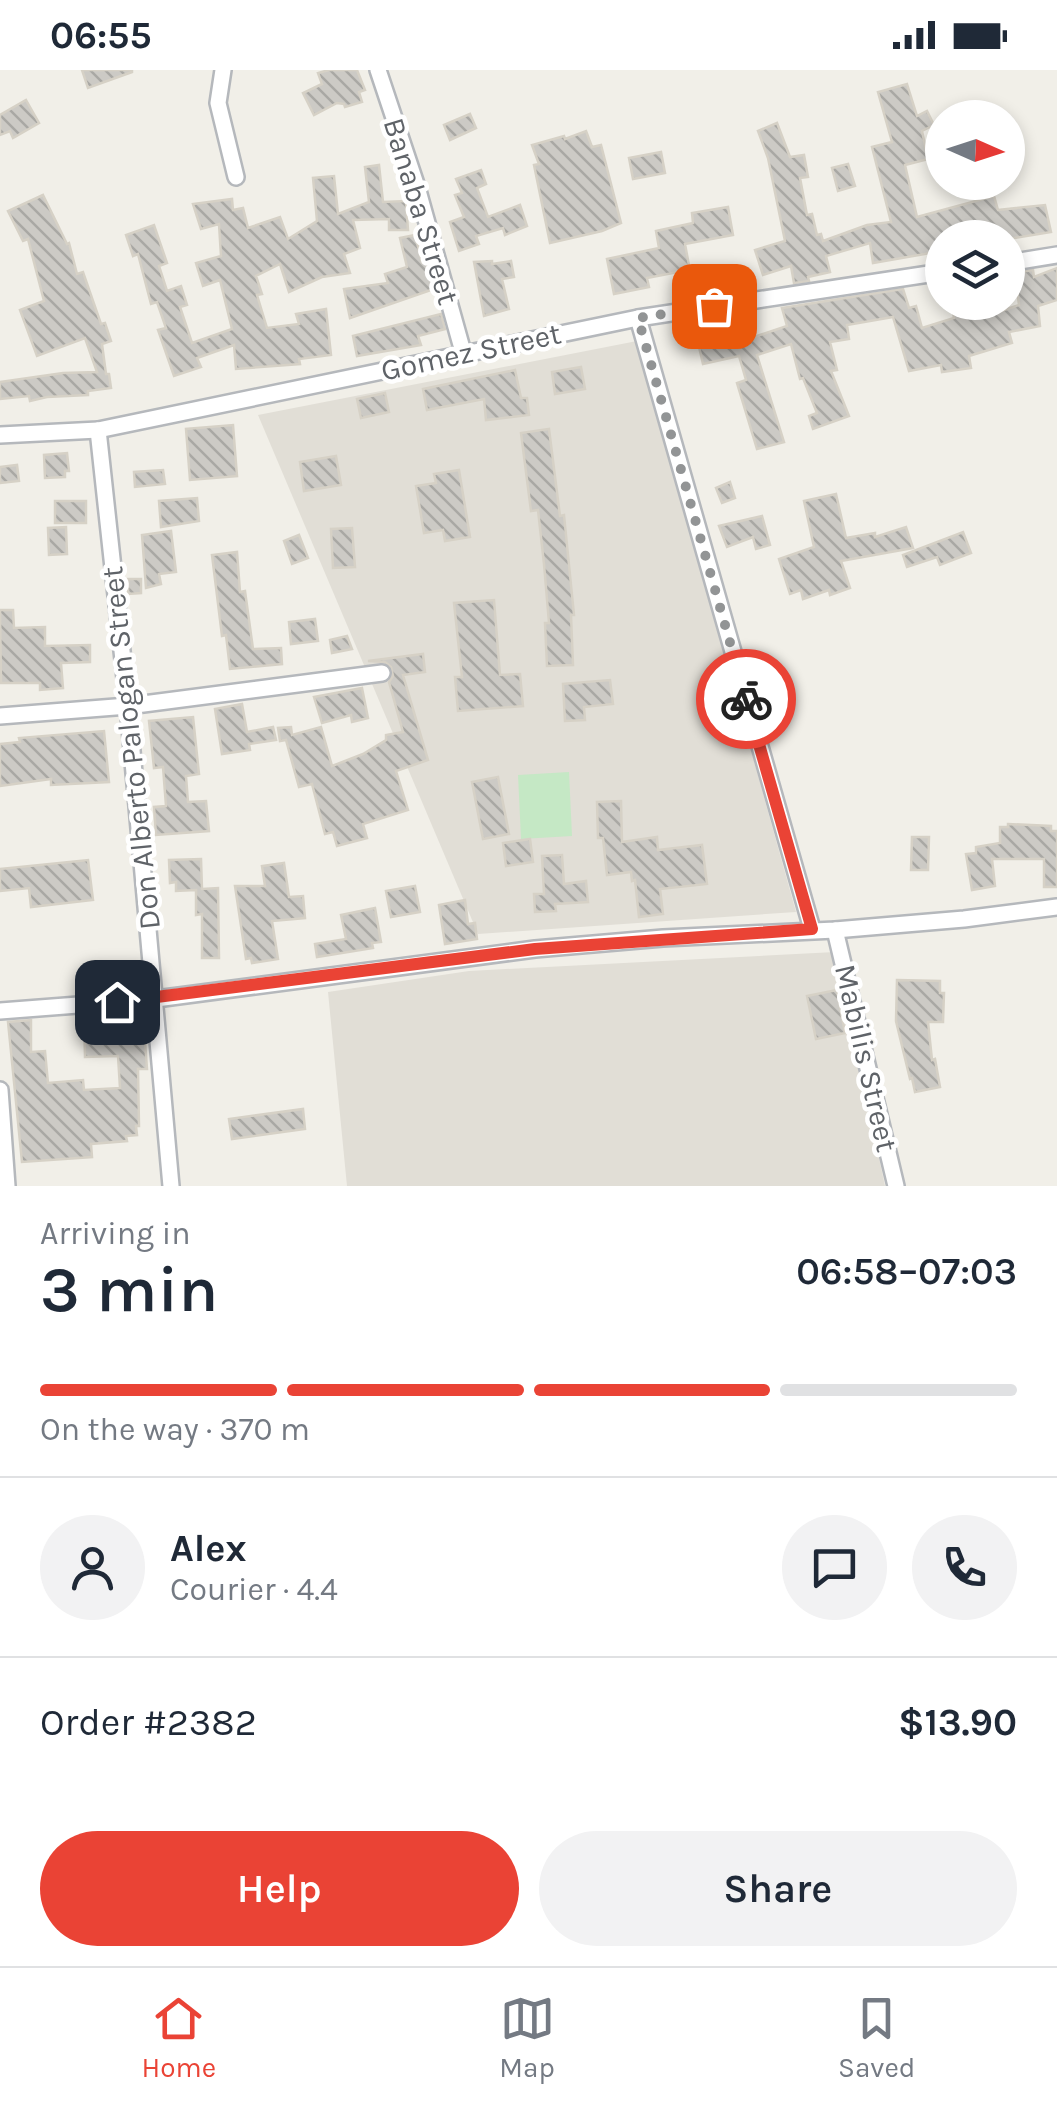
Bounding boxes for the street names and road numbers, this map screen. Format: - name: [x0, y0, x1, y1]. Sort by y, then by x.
- street label: Banaba Street: [375, 113, 467, 309]
- street label: Gomez Street: [378, 315, 564, 389]
- street label: Don Alberto Palogan Street: [94, 565, 168, 931]
- street label: Mabilis Street: [827, 961, 905, 1155]

